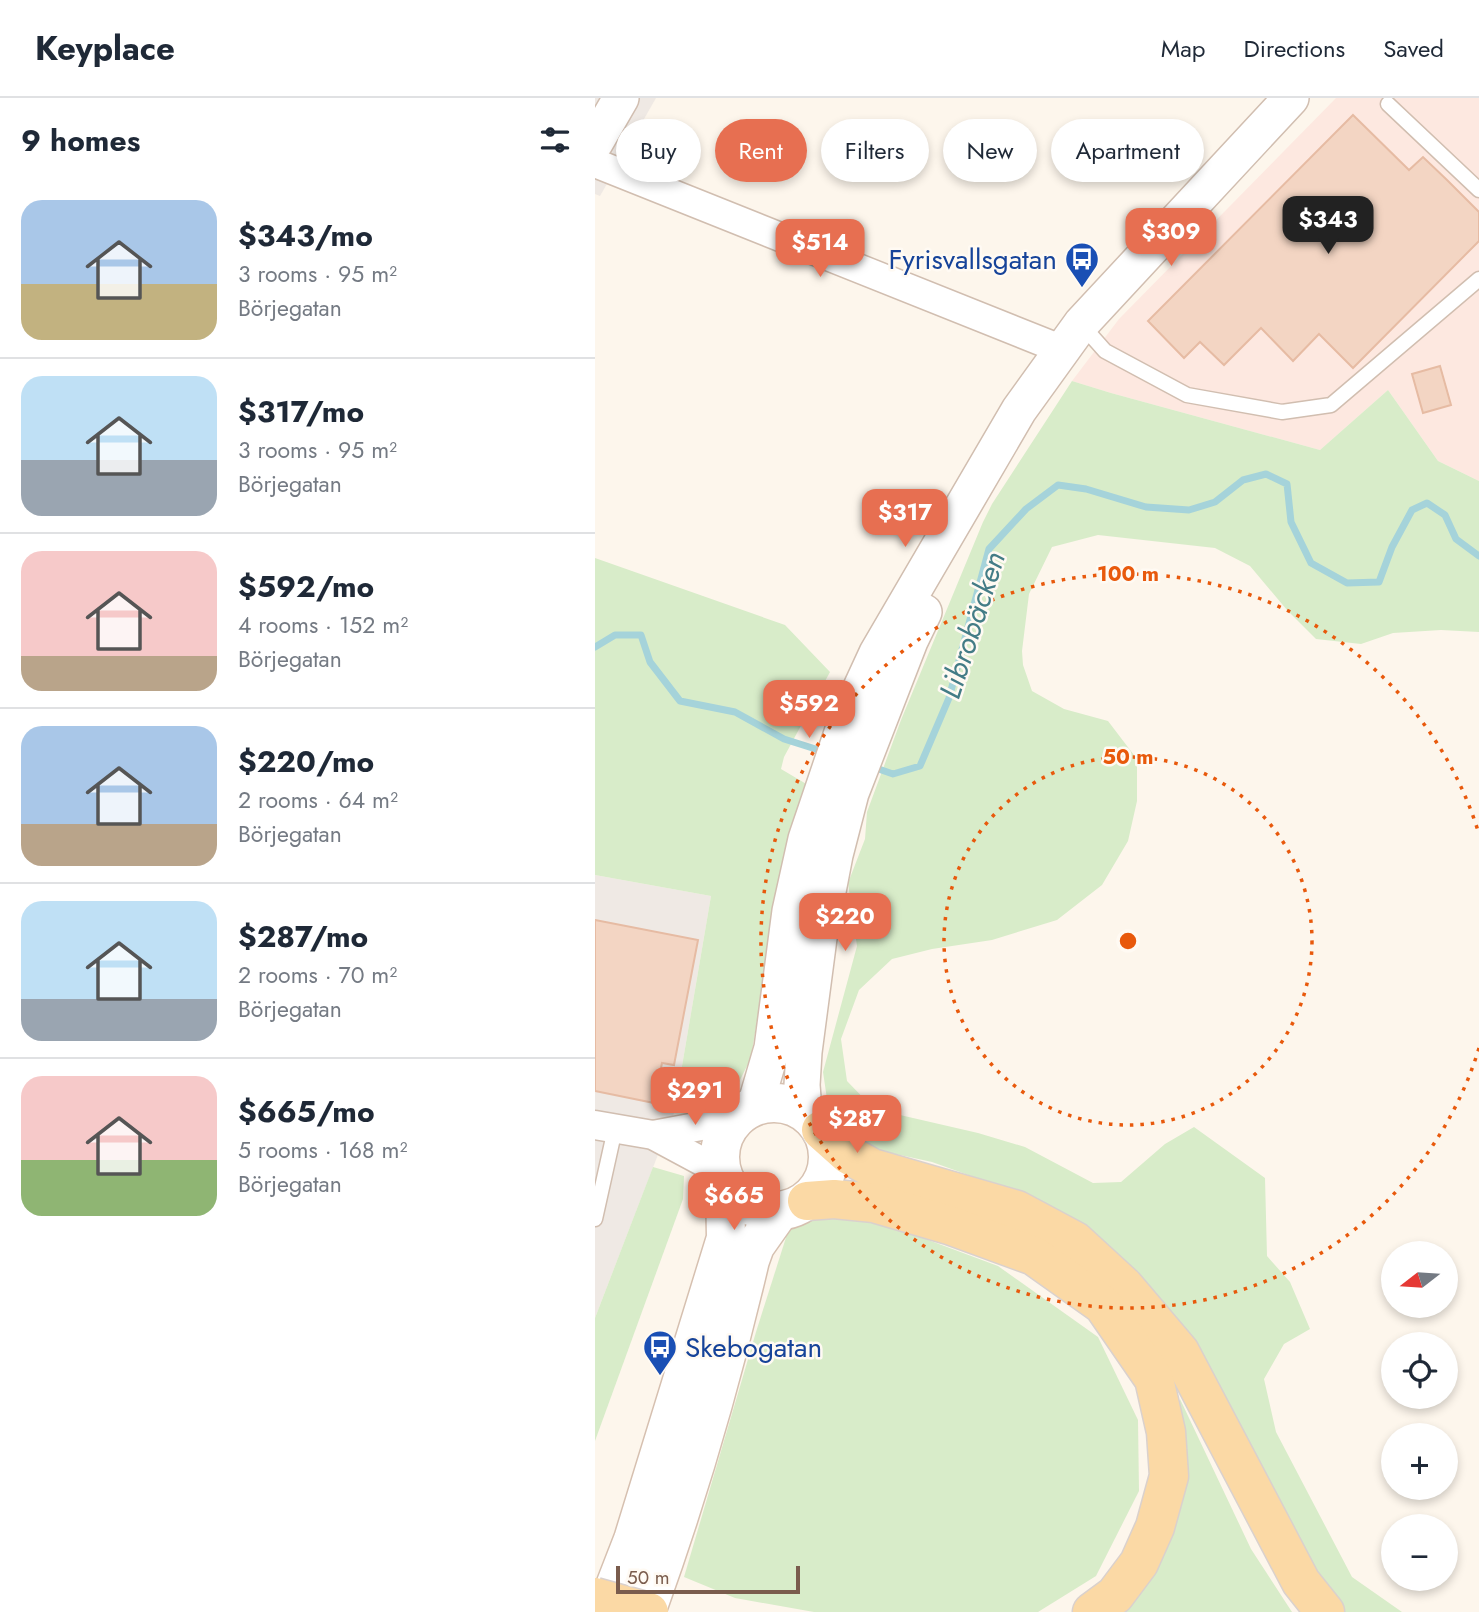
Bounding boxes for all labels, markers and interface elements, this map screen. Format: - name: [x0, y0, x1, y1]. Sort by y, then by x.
- text: Keyplace: [35, 25, 175, 72]
- text: Map: [1161, 31, 1206, 66]
- text: Directions: [1244, 31, 1345, 66]
- text: Saved: [1383, 31, 1444, 66]
- text: 9 homes: [21, 119, 140, 162]
- chip: Buy: [616, 119, 701, 182]
- chip: Rent: [715, 119, 807, 182]
- chip: Filters: [821, 119, 929, 182]
- chip: New: [943, 119, 1037, 182]
- chip: Apartment: [1051, 119, 1204, 182]
- icon: filters: [536, 121, 574, 159]
- pin: $343: [1287, 197, 1369, 256]
- text: $343: [1299, 202, 1357, 236]
- pin: $309: [1130, 208, 1212, 268]
- text: $343/mo: [238, 214, 373, 257]
- text: $309: [1141, 214, 1201, 248]
- pin: $514: [779, 220, 861, 279]
- text: $514: [792, 225, 848, 259]
- icon: home: [77, 228, 161, 312]
- place label: Fyrisvallsgatan: [888, 239, 1057, 280]
- bus stop icon: Fyrisvallsgatan: [1063, 240, 1101, 289]
- text: 3 rooms · 95 m²: [238, 257, 397, 291]
- text: Börjegatan: [238, 291, 342, 325]
- text: $317/mo: [238, 390, 364, 433]
- icon: home: [77, 404, 161, 488]
- text: 3 rooms · 95 m²: [238, 433, 397, 467]
- text: Börjegatan: [238, 467, 342, 501]
- pin: $317: [864, 490, 946, 549]
- text: $317: [878, 495, 932, 529]
- water label: Librobäcken: [928, 546, 1016, 704]
- text: 100 m: [1097, 559, 1159, 589]
- text: $592/mo: [238, 565, 374, 608]
- icon: home: [77, 579, 161, 663]
- text: 4 rooms · 152 m²: [238, 608, 408, 642]
- text: Börjegatan: [238, 642, 342, 676]
- pin: $592: [768, 680, 850, 740]
- text: $592: [779, 686, 839, 720]
- text: $220/mo: [238, 740, 374, 783]
- text: 50 m: [1103, 742, 1153, 772]
- icon: home: [77, 754, 161, 838]
- text: 2 rooms · 64 m²: [238, 783, 398, 817]
- text: Börjegatan: [238, 817, 342, 851]
- pin: $220: [804, 894, 886, 953]
- text: $220: [815, 899, 875, 933]
- text: $287/mo: [238, 915, 368, 958]
- icon: home: [77, 929, 161, 1013]
- centre of rings: [1116, 929, 1140, 953]
- text: 2 rooms · 70 m²: [238, 958, 397, 992]
- text: Börjegatan: [238, 992, 342, 1026]
- pin: $291: [654, 1068, 736, 1127]
- text: $291: [667, 1073, 723, 1107]
- text: $665/mo: [238, 1090, 375, 1133]
- pin: $287: [816, 1096, 898, 1155]
- text: $287: [828, 1101, 886, 1135]
- icon: home: [77, 1104, 161, 1188]
- text: 5 rooms · 168 m²: [238, 1133, 407, 1167]
- text: Börjegatan: [238, 1167, 342, 1201]
- pin: $665: [693, 1172, 775, 1232]
- text: $665: [704, 1178, 764, 1212]
- north arrow: [1381, 1241, 1458, 1318]
- map controls: [1381, 1241, 1458, 1591]
- place label: Skebogatan: [685, 1327, 822, 1368]
- bus stop icon: Skebogatan: [641, 1328, 679, 1377]
- button: locate: [1381, 1332, 1458, 1409]
- button: +: [1381, 1423, 1458, 1500]
- button: −: [1381, 1514, 1458, 1591]
- scale bar: [616, 1563, 800, 1595]
- text: 50 m: [627, 1564, 670, 1591]

